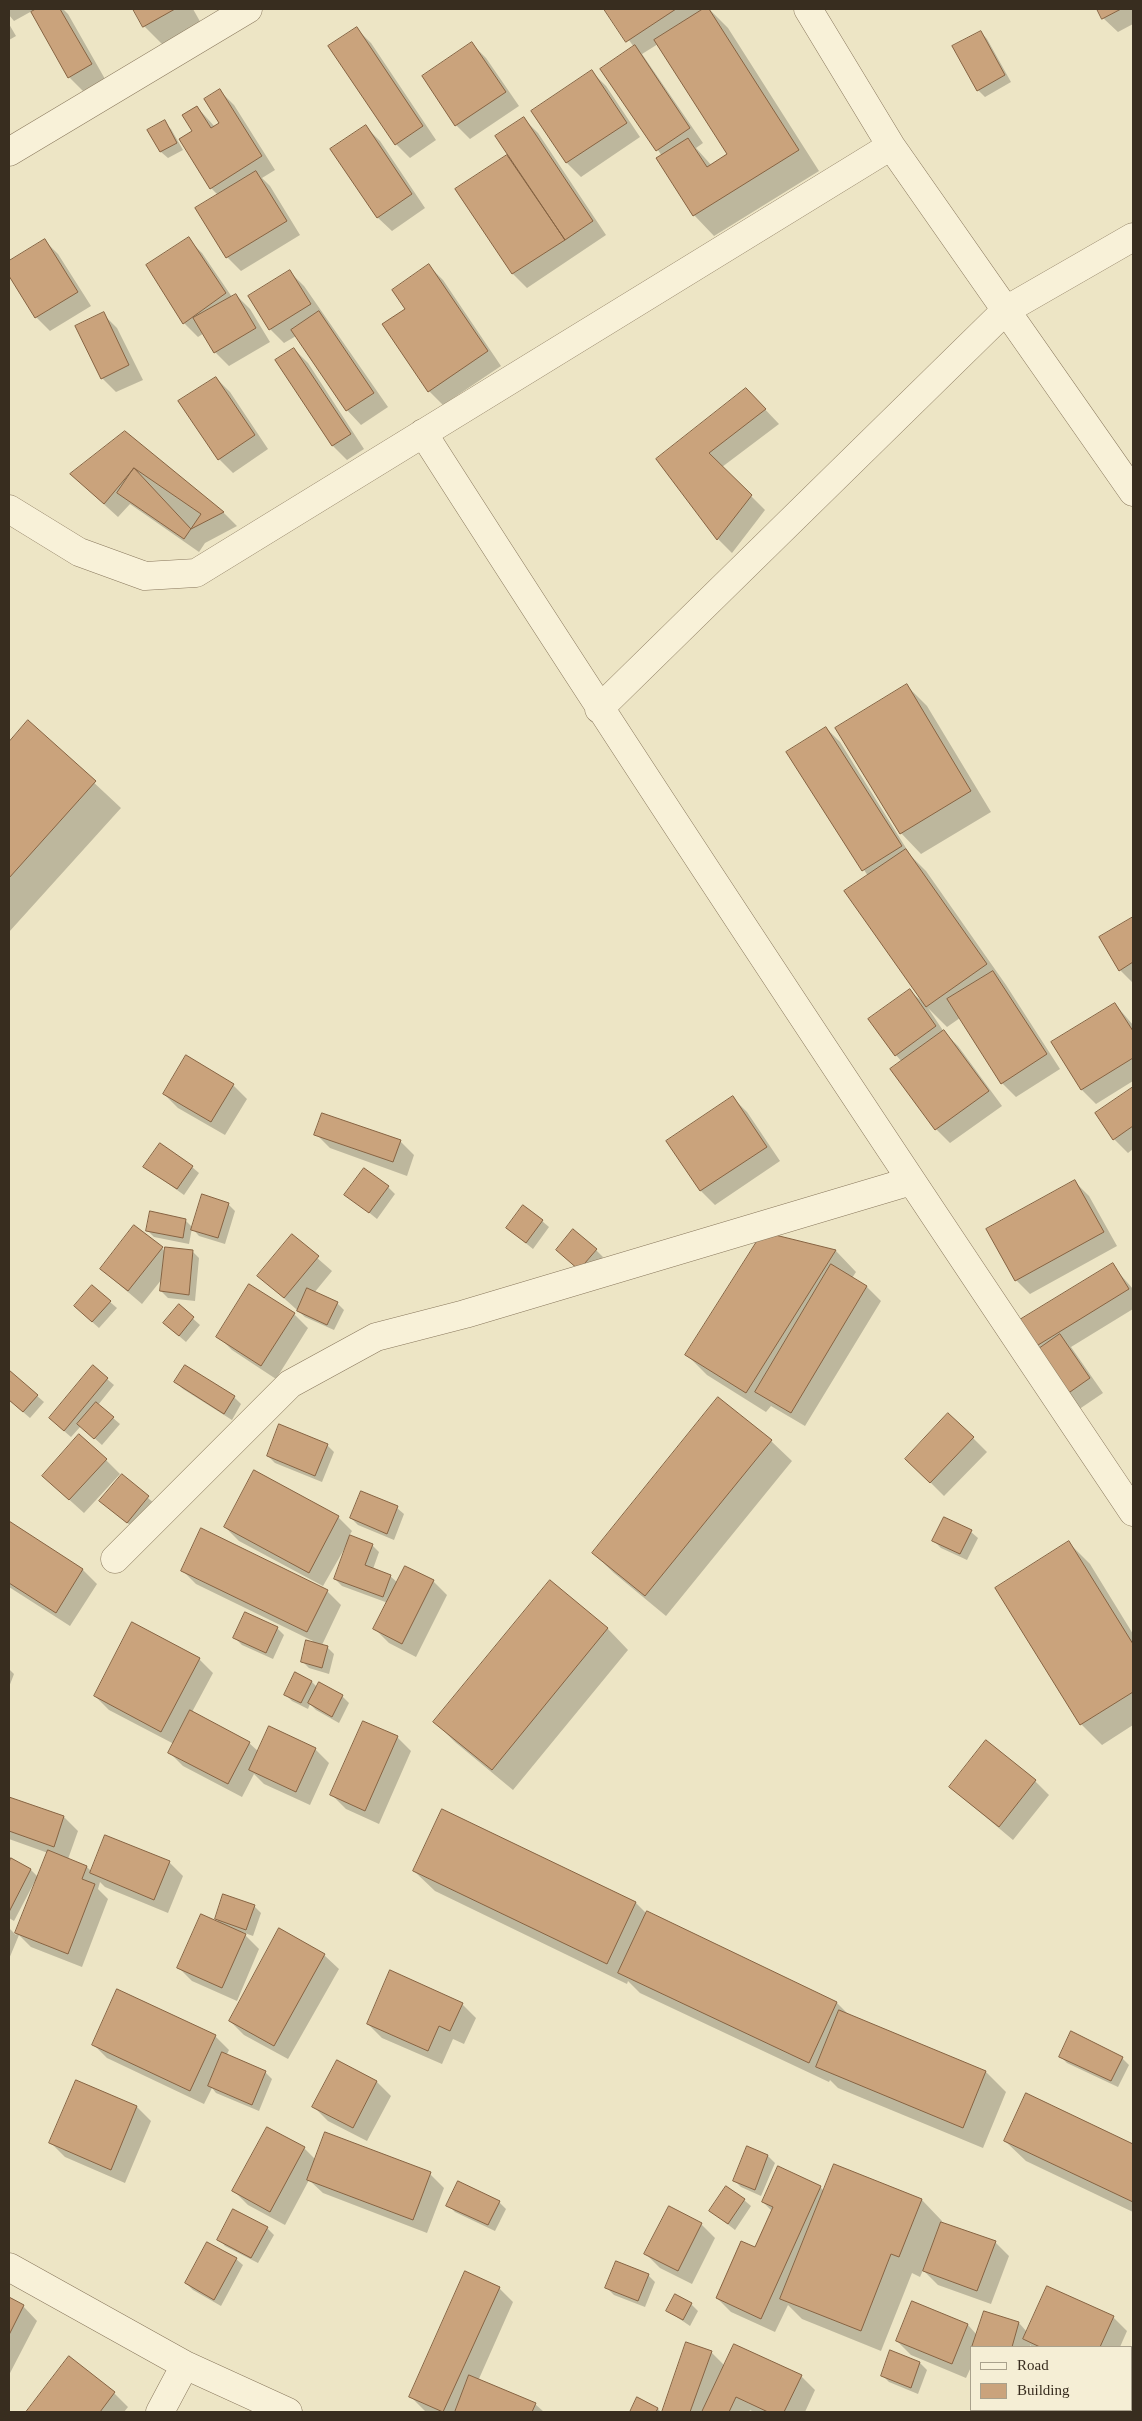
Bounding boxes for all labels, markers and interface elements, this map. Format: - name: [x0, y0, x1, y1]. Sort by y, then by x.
- legend: [970, 2346, 1132, 2411]
- text: Road: [1017, 2357, 1049, 2373]
- text: Building: [1017, 2382, 1070, 2398]

